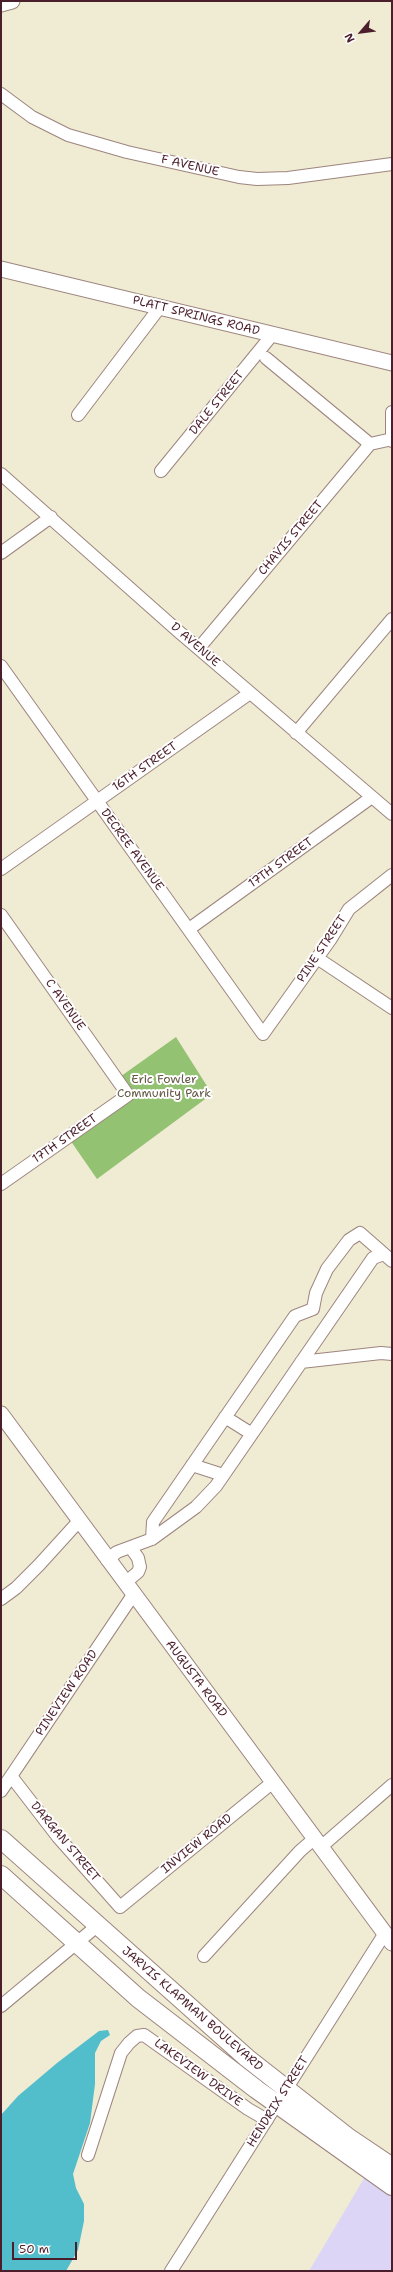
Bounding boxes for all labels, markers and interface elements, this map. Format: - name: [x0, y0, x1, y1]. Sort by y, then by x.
- north arrow: [341, 12, 381, 52]
- text: N: [341, 30, 359, 45]
- street label: F AVENUE: [160, 152, 220, 180]
- street label: PLATT SPRINGS ROAD: [131, 293, 261, 339]
- street label: DALE STREET: [187, 368, 247, 438]
- street label: CHAVIS STREET: [256, 498, 326, 578]
- street label: D AVENUE: [168, 620, 222, 670]
- street label: 16TH STREET: [110, 739, 180, 795]
- street label: DECREE AVENUE: [97, 806, 167, 894]
- street label: 17TH STREET: [246, 835, 316, 891]
- street label: PINE STREET: [294, 913, 350, 985]
- street label: C AVENUE: [42, 976, 88, 1034]
- park label: Eric Fowler Community Park: [117, 1073, 211, 1101]
- street label: 17TH STREET: [30, 1111, 100, 1167]
- street label: AUGUSTA ROAD: [162, 1638, 230, 1720]
- street label: PINEVIEW ROAD: [33, 1647, 101, 1739]
- street label: DARGAN STREET: [27, 1799, 103, 1885]
- street label: INVIEW ROAD: [159, 1811, 235, 1877]
- street label: JARVIS KLAPMAN BOULEVARD: [119, 1944, 265, 2074]
- street label: LAKEVIEW DRIVE: [151, 2036, 245, 2110]
- street label: HENDRIX STREET: [244, 2054, 312, 2150]
- scale bar: [14, 2234, 79, 2260]
- text: 50 m: [19, 2241, 49, 2257]

